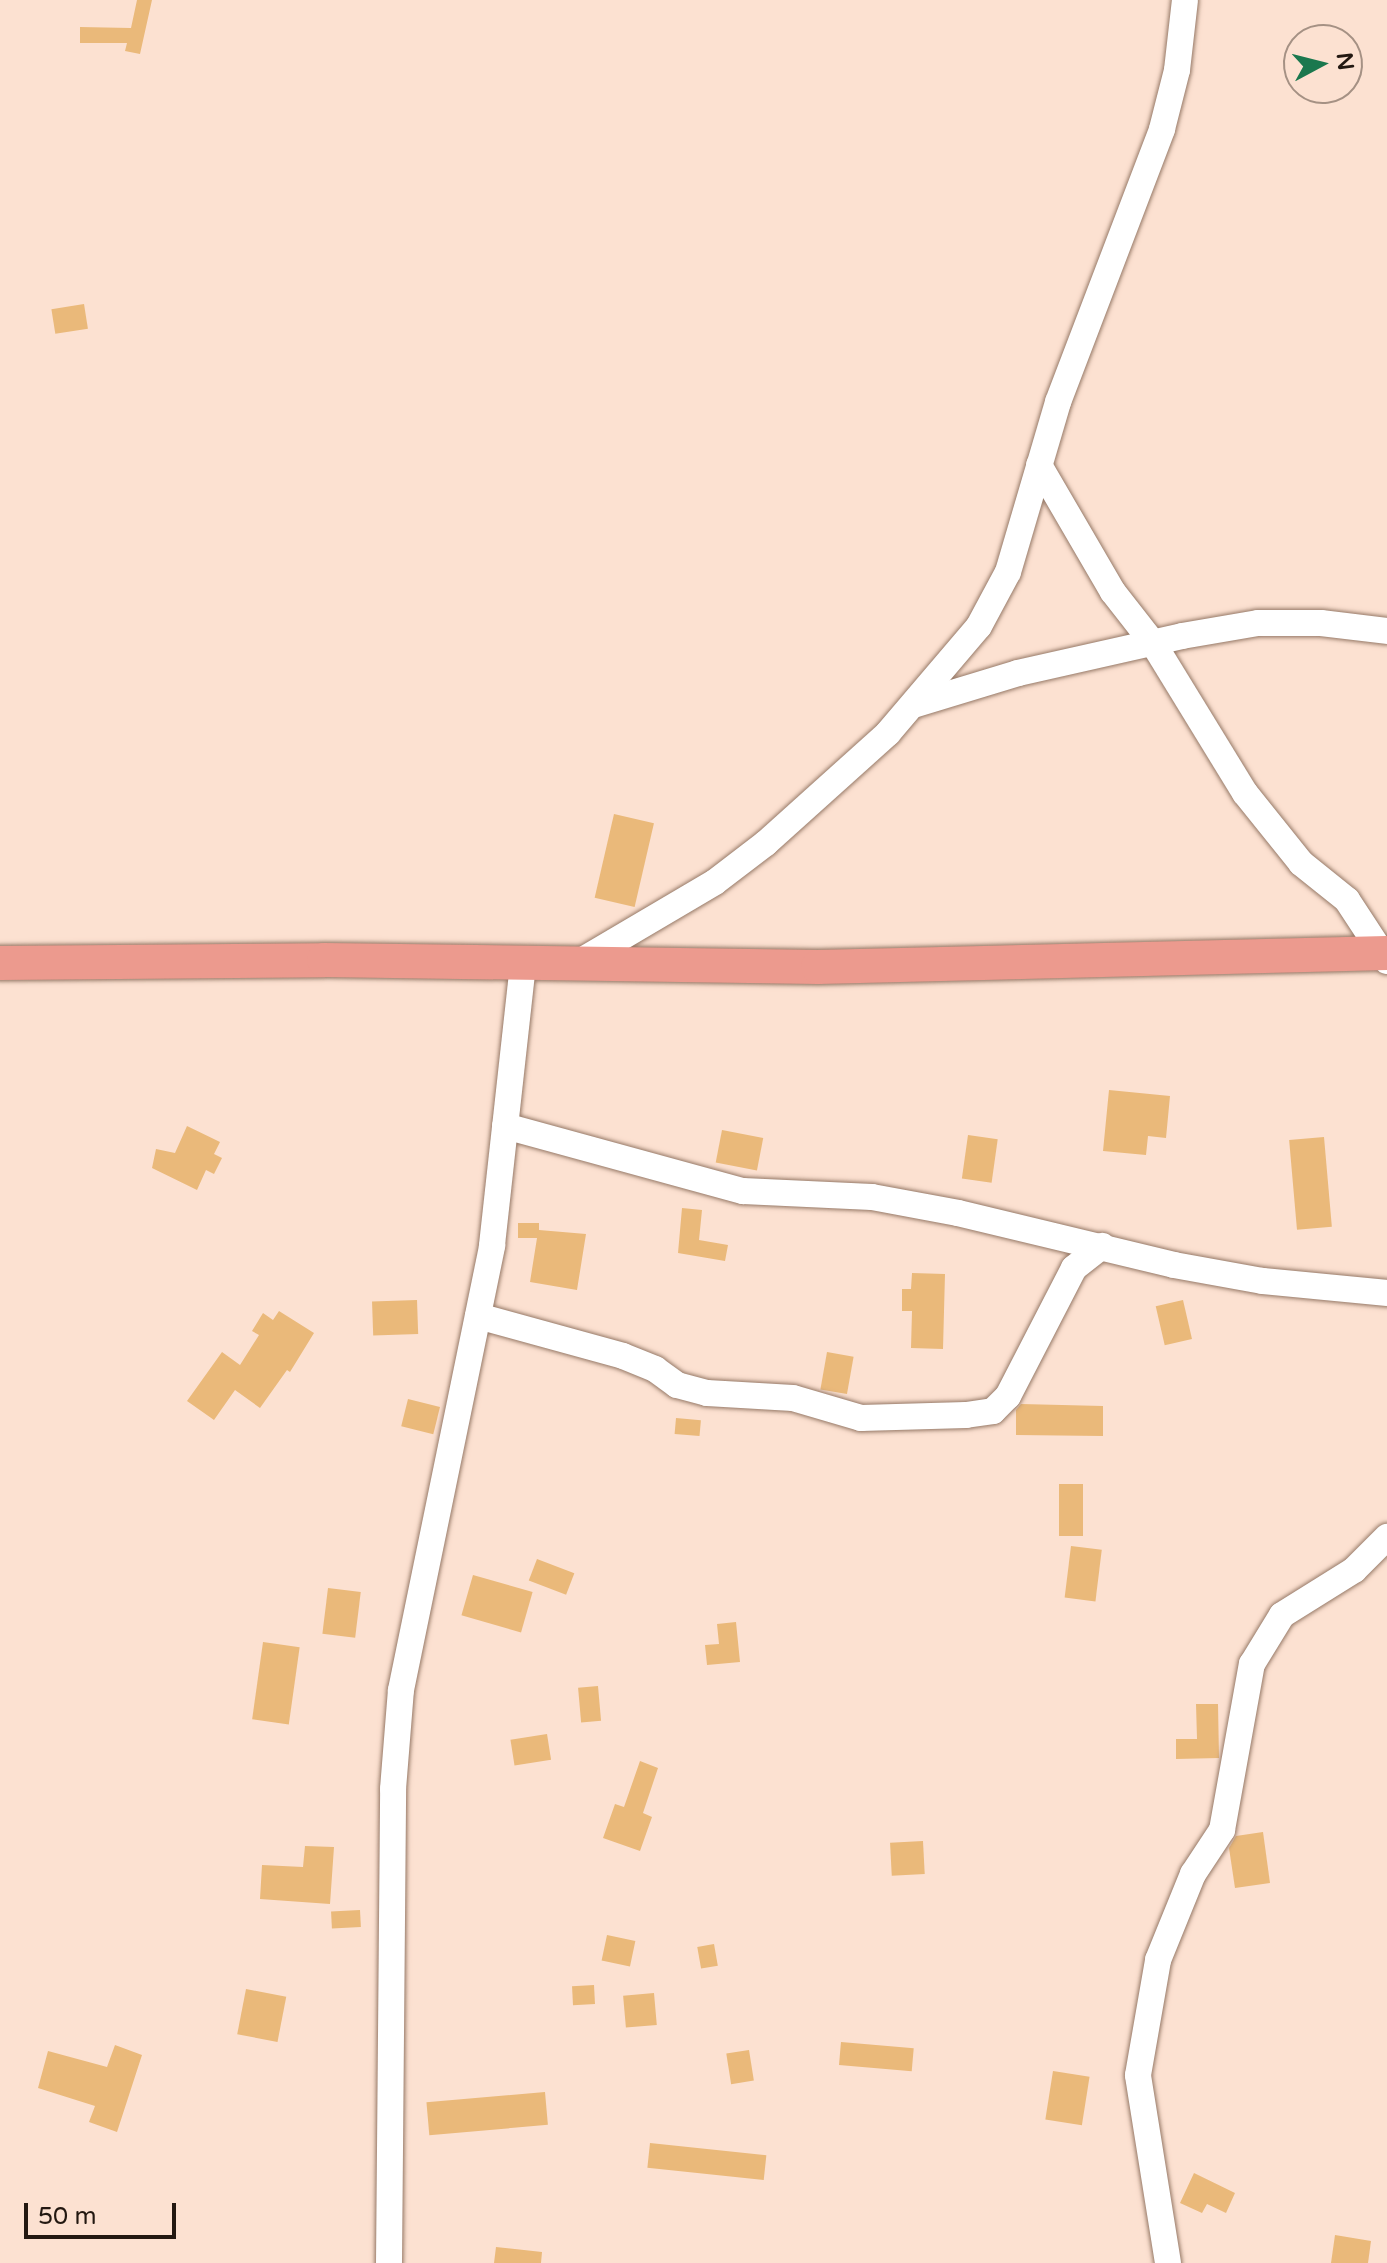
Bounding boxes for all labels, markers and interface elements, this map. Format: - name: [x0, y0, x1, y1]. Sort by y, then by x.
- north arrow: [1283, 24, 1363, 104]
- text: N: [1331, 51, 1359, 72]
- scale bar: [28, 2187, 180, 2237]
- text: 50 m: [38, 2202, 96, 2231]

